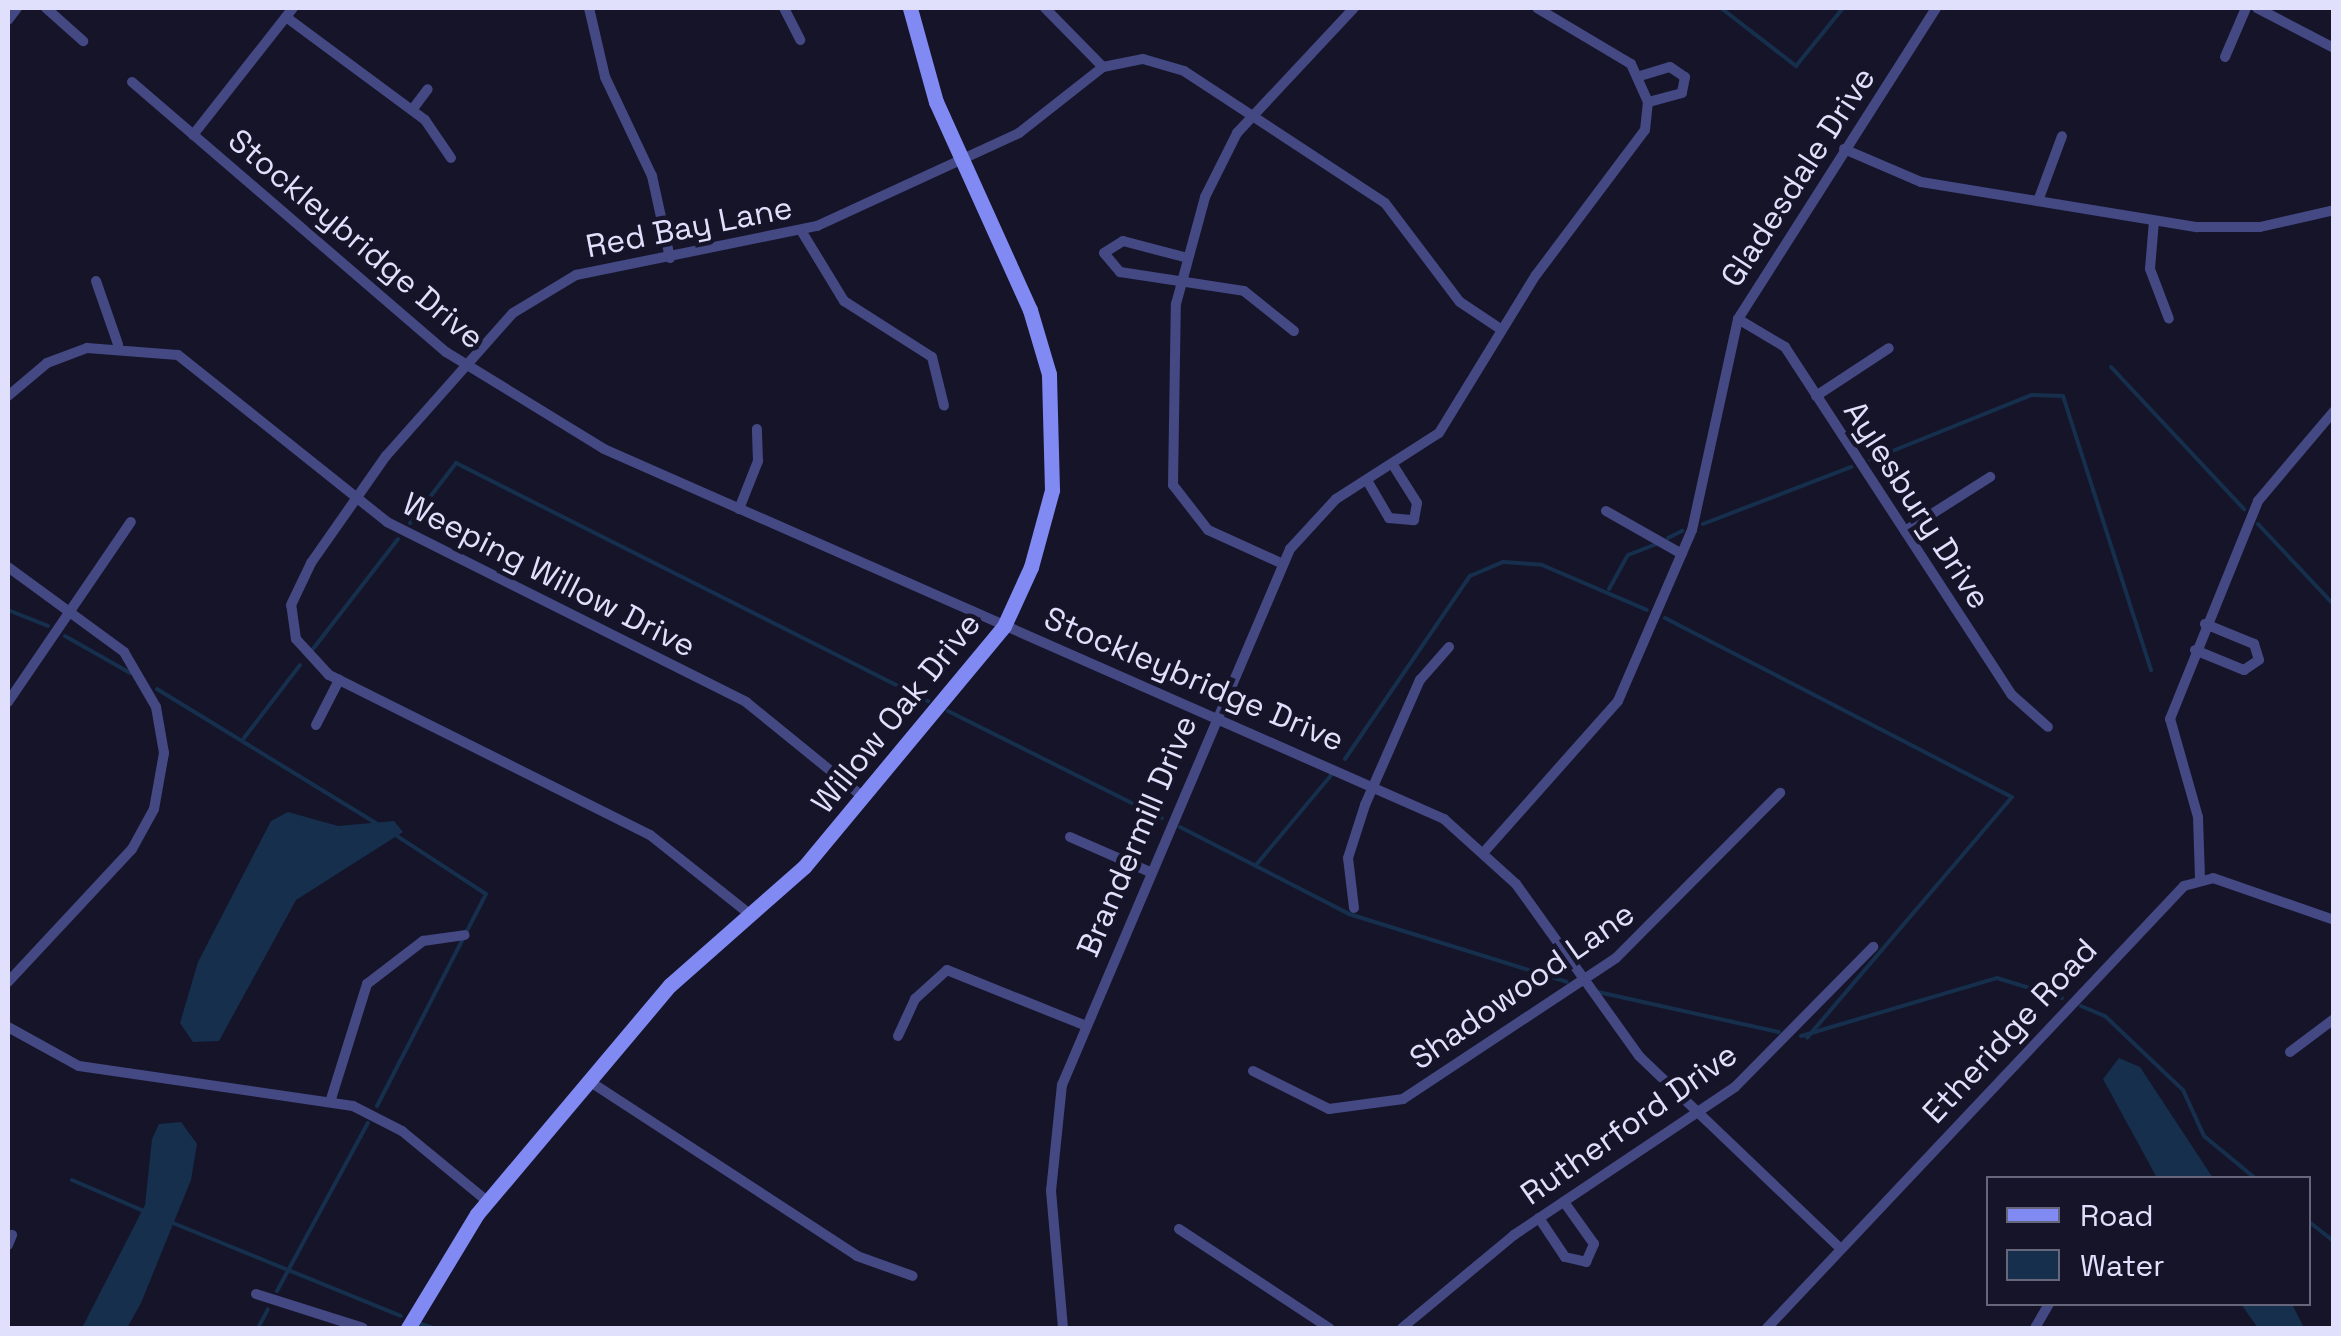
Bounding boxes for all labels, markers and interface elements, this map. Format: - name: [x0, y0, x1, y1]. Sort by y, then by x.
- street label: Gladesdale Drive: [1713, 60, 1883, 294]
- street label: Stockleybridge Drive: [220, 121, 492, 357]
- street label: Red Bay Lane: [583, 188, 795, 266]
- street label: Aylesbury Drive: [1836, 394, 1998, 616]
- street label: Weeping Willow Drive: [396, 484, 702, 666]
- street label: Stockleybridge Drive: [1038, 598, 1350, 760]
- street label: Willow Oak Drive: [803, 605, 989, 821]
- street label: Brandermill Drive: [1069, 710, 1205, 962]
- street label: Shadowood Lane: [1402, 894, 1642, 1078]
- street label: Etheridge Road: [1915, 931, 2105, 1131]
- street label: Rutherford Drive: [1513, 1035, 1745, 1213]
- legend: [1986, 1176, 2311, 1306]
- text: Road: [2080, 1196, 2154, 1235]
- text: Water: [2080, 1246, 2165, 1285]

